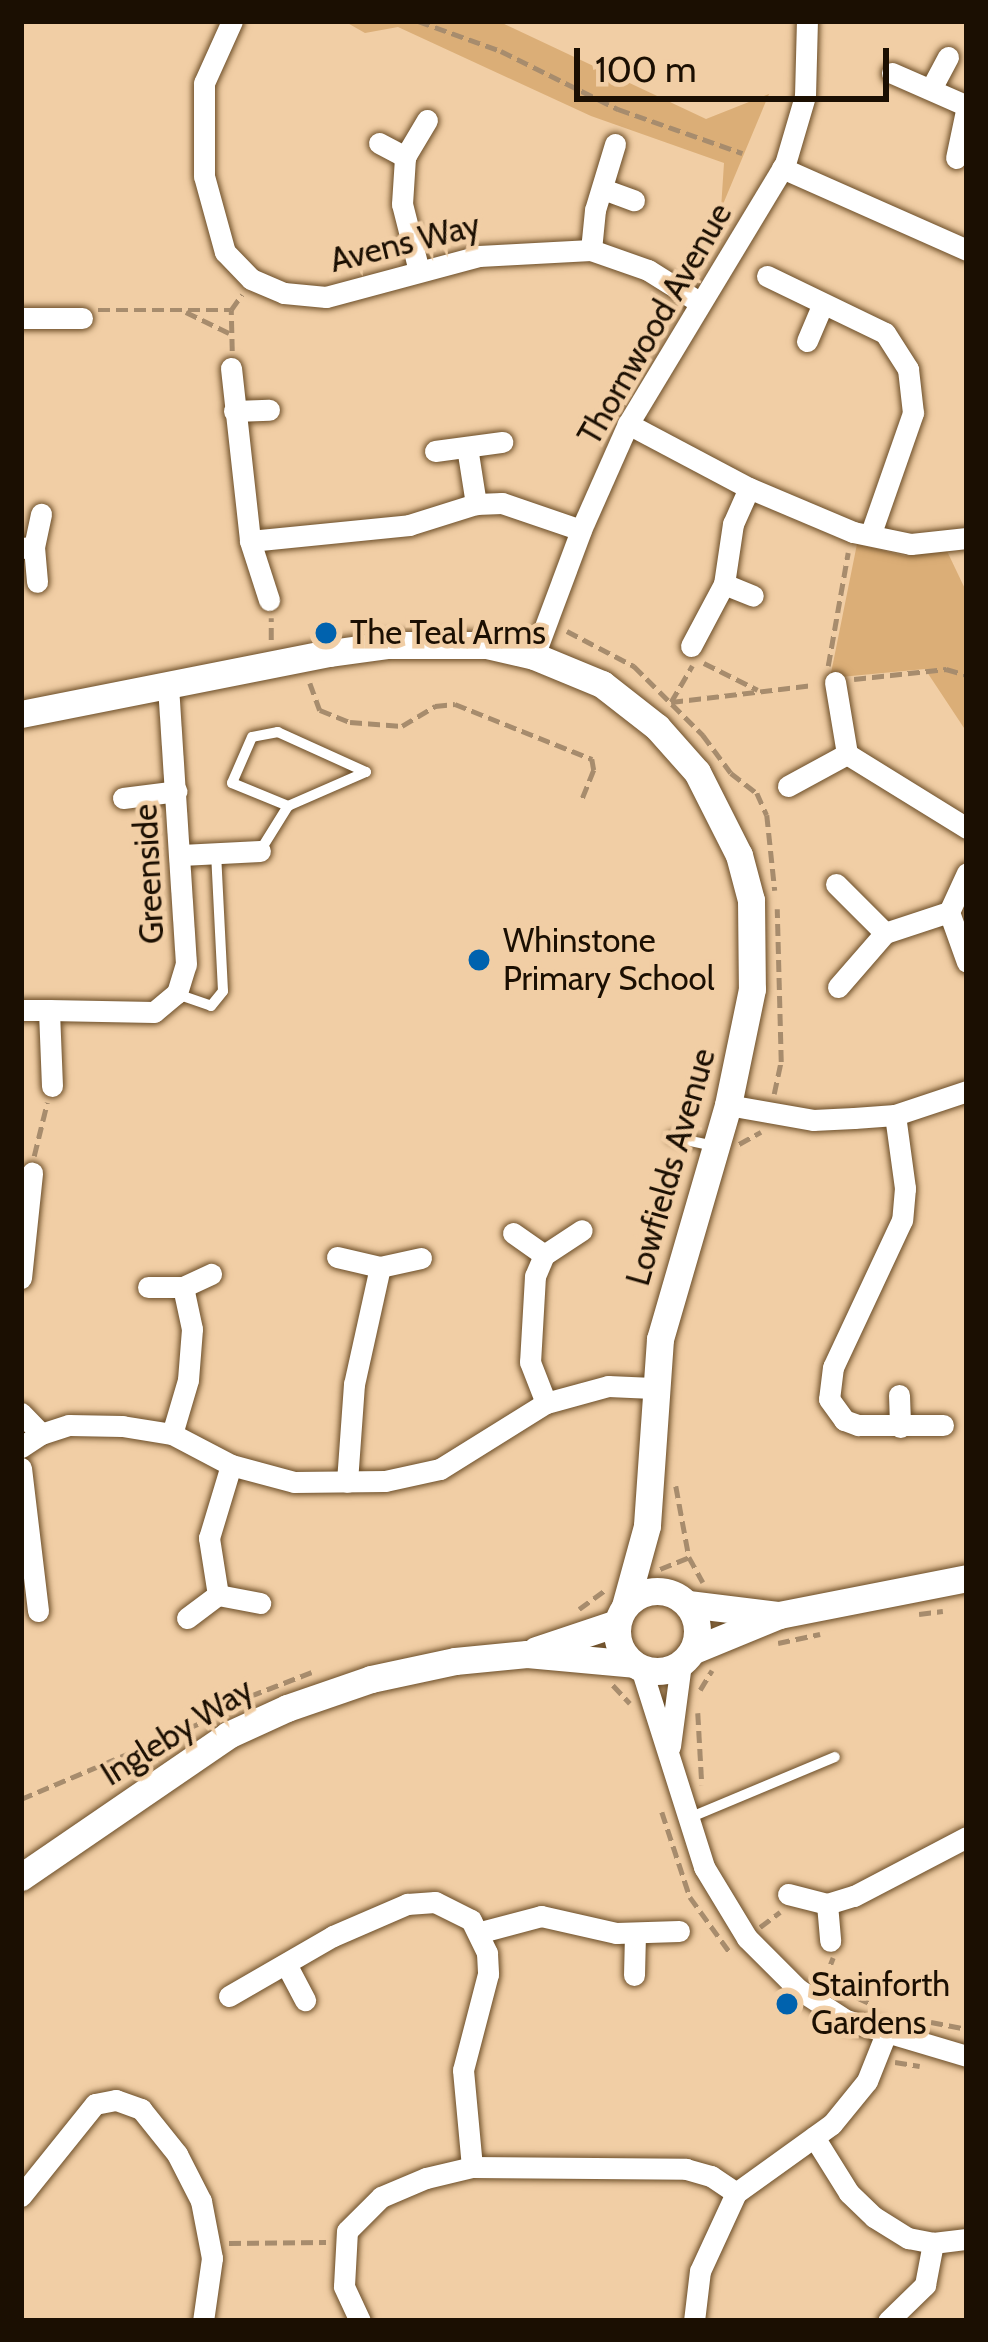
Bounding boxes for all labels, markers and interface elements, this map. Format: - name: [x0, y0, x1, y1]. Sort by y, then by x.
- scale bar: [580, 24, 895, 98]
- text: 100 m: [595, 47, 697, 91]
- street label: Thornwood Avenue: [570, 196, 740, 452]
- street label: Avens Way: [326, 205, 484, 281]
- place label: The Teal Arms: [350, 613, 546, 653]
- marker: The Teal Arms: [313, 620, 339, 646]
- street label: Greenside: [126, 803, 172, 945]
- place label: Whinstone Primary School: [503, 921, 715, 999]
- marker: Whinstone Primary School: [466, 947, 492, 973]
- street label: Lowfields Avenue: [618, 1044, 724, 1290]
- street label: Ingleby Way: [94, 1670, 260, 1794]
- place label: Stainforth Gardens: [811, 1965, 950, 2043]
- marker: Stainforth Gardens: [774, 1991, 800, 2017]

